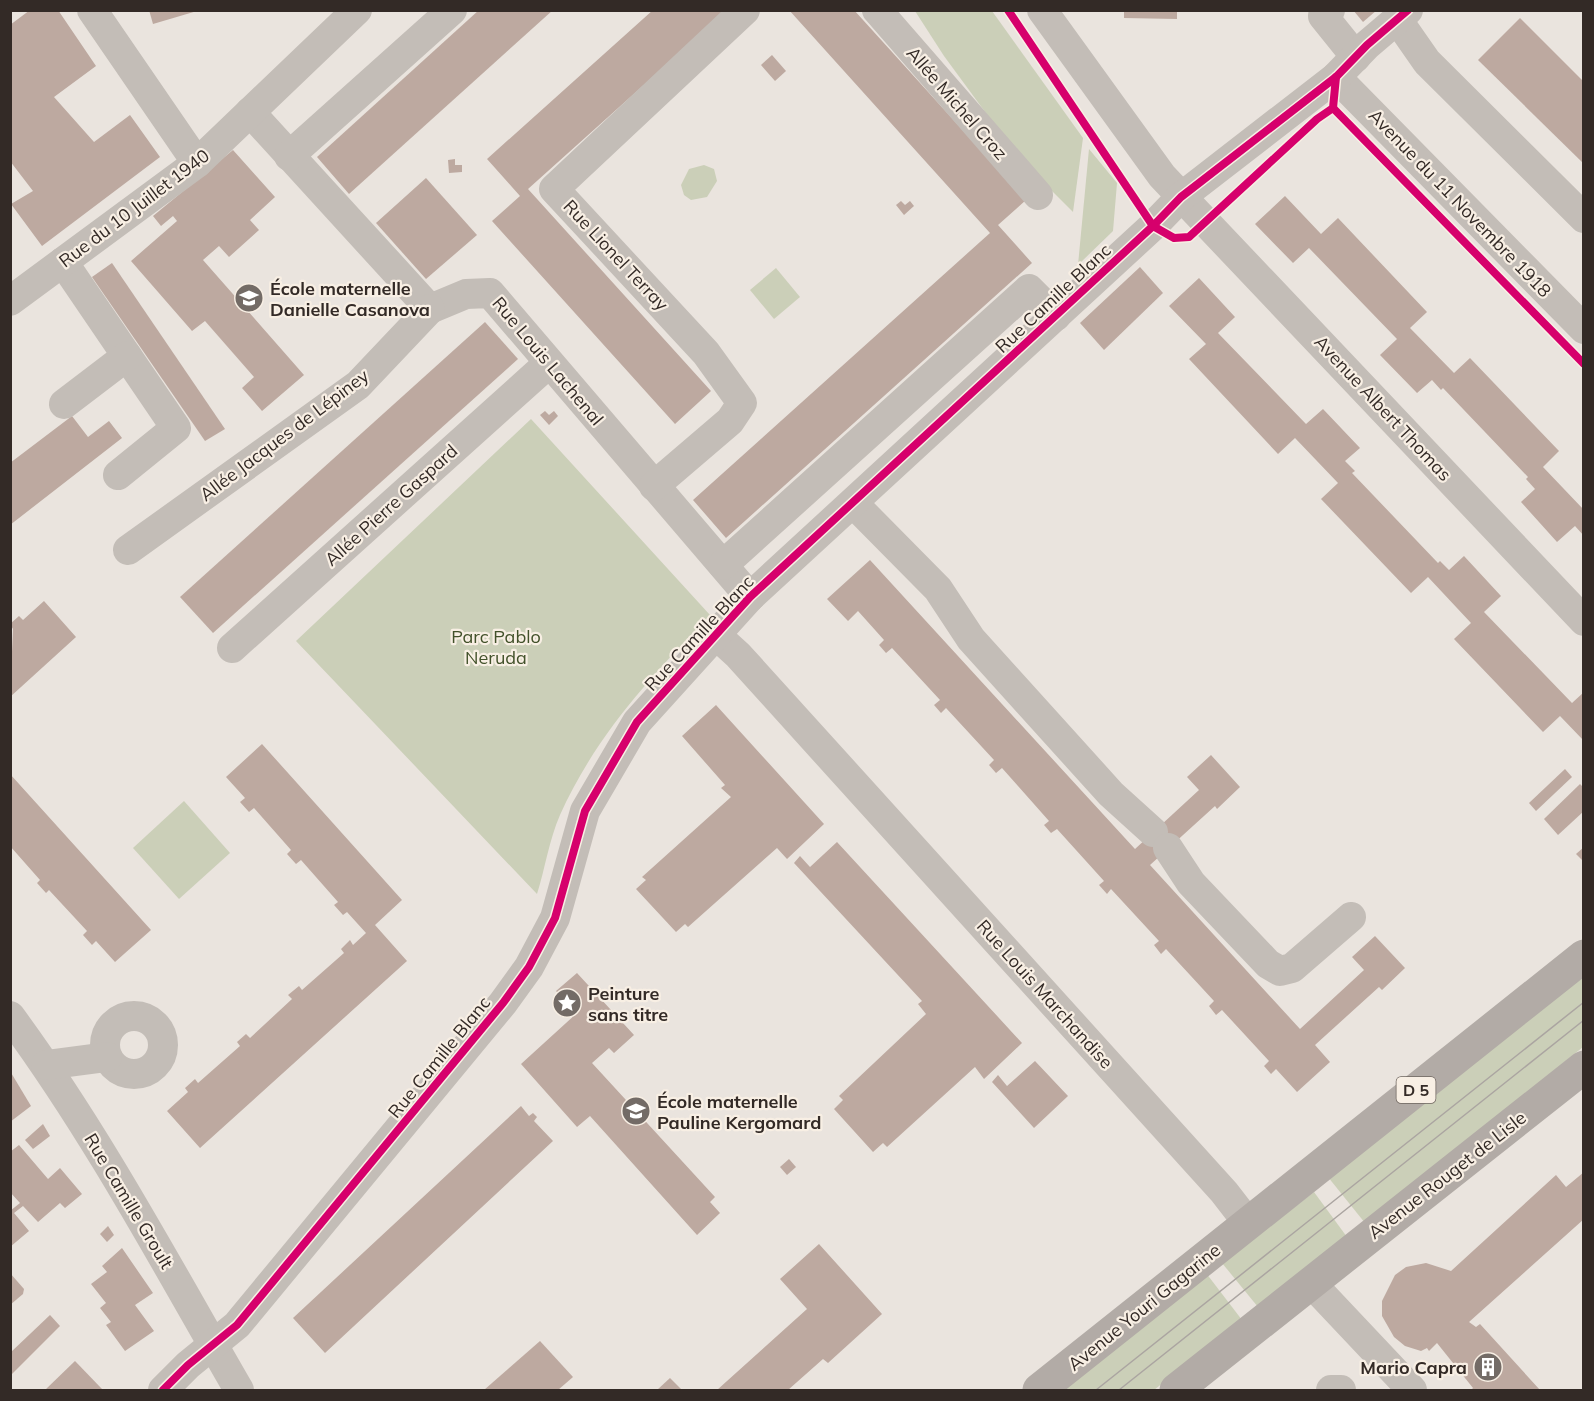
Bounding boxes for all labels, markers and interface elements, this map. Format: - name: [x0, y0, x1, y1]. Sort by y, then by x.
- street label: Allée Michel Croz: [902, 42, 1012, 164]
- street label: Avenue du 11 Novembre 1918: [1364, 104, 1556, 302]
- street label: Rue du 10 Juillet 1940: [54, 144, 214, 272]
- street label: Rue Lionel Terray: [559, 195, 674, 316]
- street label: Rue Camille Blanc: [990, 238, 1116, 358]
- place label: École maternelle Danielle Casanova: [270, 277, 430, 321]
- school or university icon: École maternelle Danielle Casanova: [233, 282, 265, 314]
- street label: Rue Louis Lachenal: [487, 292, 609, 430]
- street label: Avenue Albert Thomas: [1310, 330, 1456, 486]
- street label: Allée Jacques de Lépiney: [195, 364, 373, 506]
- street label: Allée Pierre Gaspard: [320, 439, 462, 571]
- street label: Rue Camille Blanc: [639, 570, 759, 696]
- park label: Parc Pablo Neruda: [451, 625, 541, 669]
- street label: Rue Louis Marchandise: [972, 915, 1118, 1073]
- place label: Peinture sans titre: [588, 982, 668, 1026]
- place icon: Peinture sans titre: [551, 987, 583, 1019]
- street label: Rue Camille Blanc: [383, 991, 495, 1123]
- road number: D 5: [1396, 1077, 1436, 1103]
- place label: École maternelle Pauline Kergomard: [657, 1090, 821, 1134]
- school or university icon: École maternelle Pauline Kergomard: [620, 1095, 652, 1127]
- street label: Avenue Rouget de Lisle: [1363, 1106, 1531, 1244]
- street label: Rue Camille Groult: [79, 1129, 179, 1273]
- street label: Avenue Youri Gagarine: [1063, 1238, 1225, 1376]
- building icon: Mario Capra: [1472, 1351, 1504, 1383]
- place label: Mario Capra: [1360, 1356, 1467, 1379]

